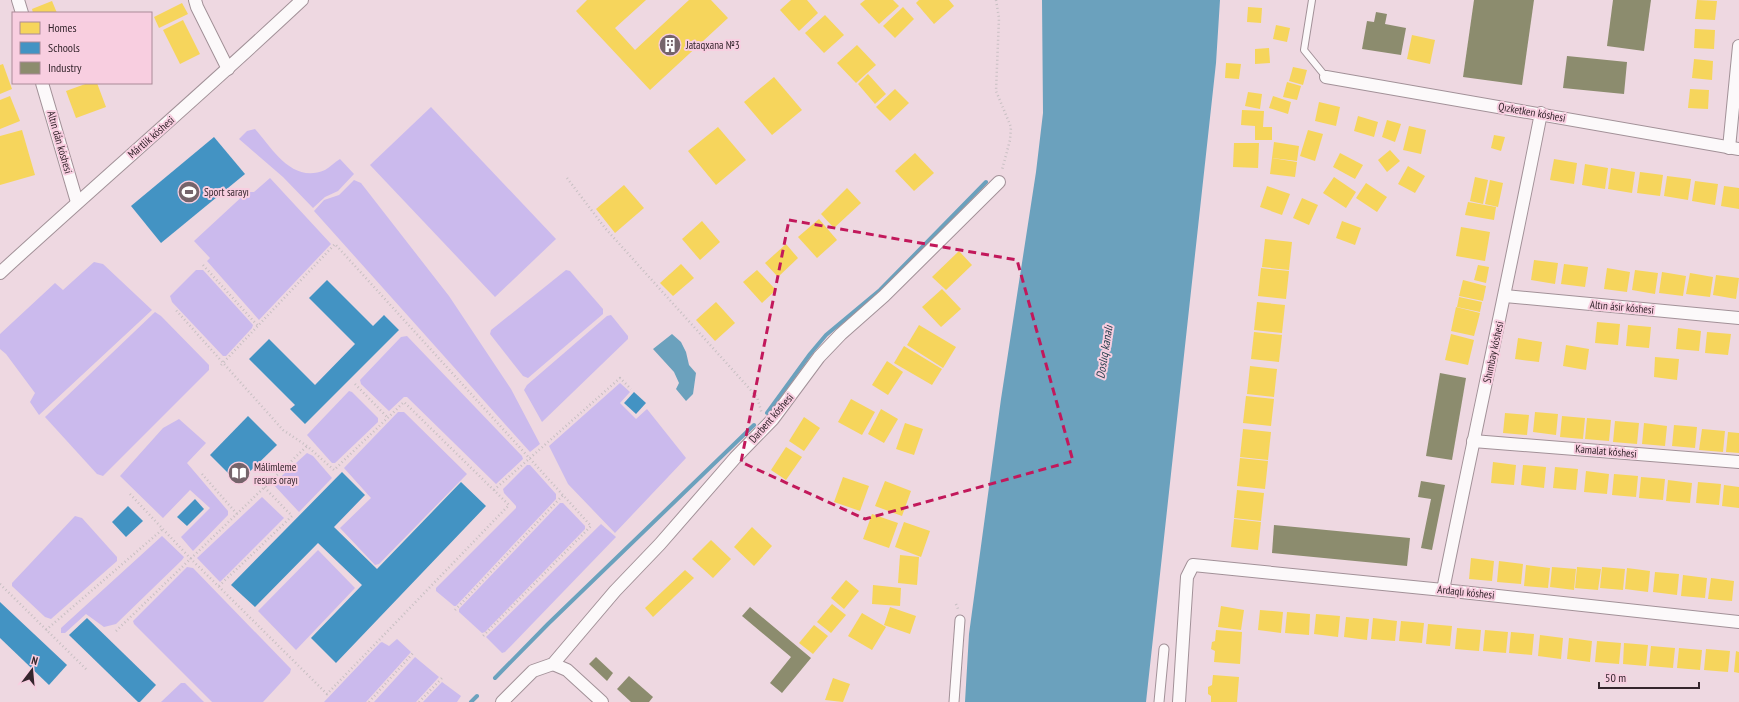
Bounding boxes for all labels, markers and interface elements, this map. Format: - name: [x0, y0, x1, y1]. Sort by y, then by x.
- legend: [12, 12, 152, 84]
- text: Homes: [48, 20, 76, 35]
- building icon: Jataqxana №3: [657, 32, 683, 58]
- place label: Jataqxana №3: [685, 38, 740, 52]
- text: Schools: [48, 40, 80, 55]
- text: Industry: [48, 60, 82, 75]
- street label: Qızketken kóshesi: [1497, 99, 1567, 125]
- street label: Altın dán kóshesi: [44, 109, 76, 175]
- street label: Mártlik kóshesi: [125, 113, 177, 161]
- sports icon: Sport sarayı: [176, 179, 202, 205]
- place label: Sport sarayı: [204, 185, 249, 199]
- street label: Altın ásir kóshesi: [1589, 297, 1655, 317]
- street label: Shımbay kóshesi: [1480, 320, 1506, 384]
- water label: Doslıq kanalı: [1092, 323, 1116, 380]
- street label: Darbent kóshesi: [746, 390, 796, 446]
- street label: Kamalat kóshesi: [1575, 441, 1637, 461]
- library icon: Málimleme resurs orayı: [226, 460, 252, 486]
- place label: Málimleme resurs orayı: [254, 460, 298, 487]
- street label: Ardaqlı kóshesi: [1437, 582, 1495, 602]
- north arrow: [12, 650, 52, 690]
- text: N: [30, 653, 40, 668]
- scale bar: [1599, 664, 1699, 690]
- text: 50 m: [1605, 670, 1626, 685]

